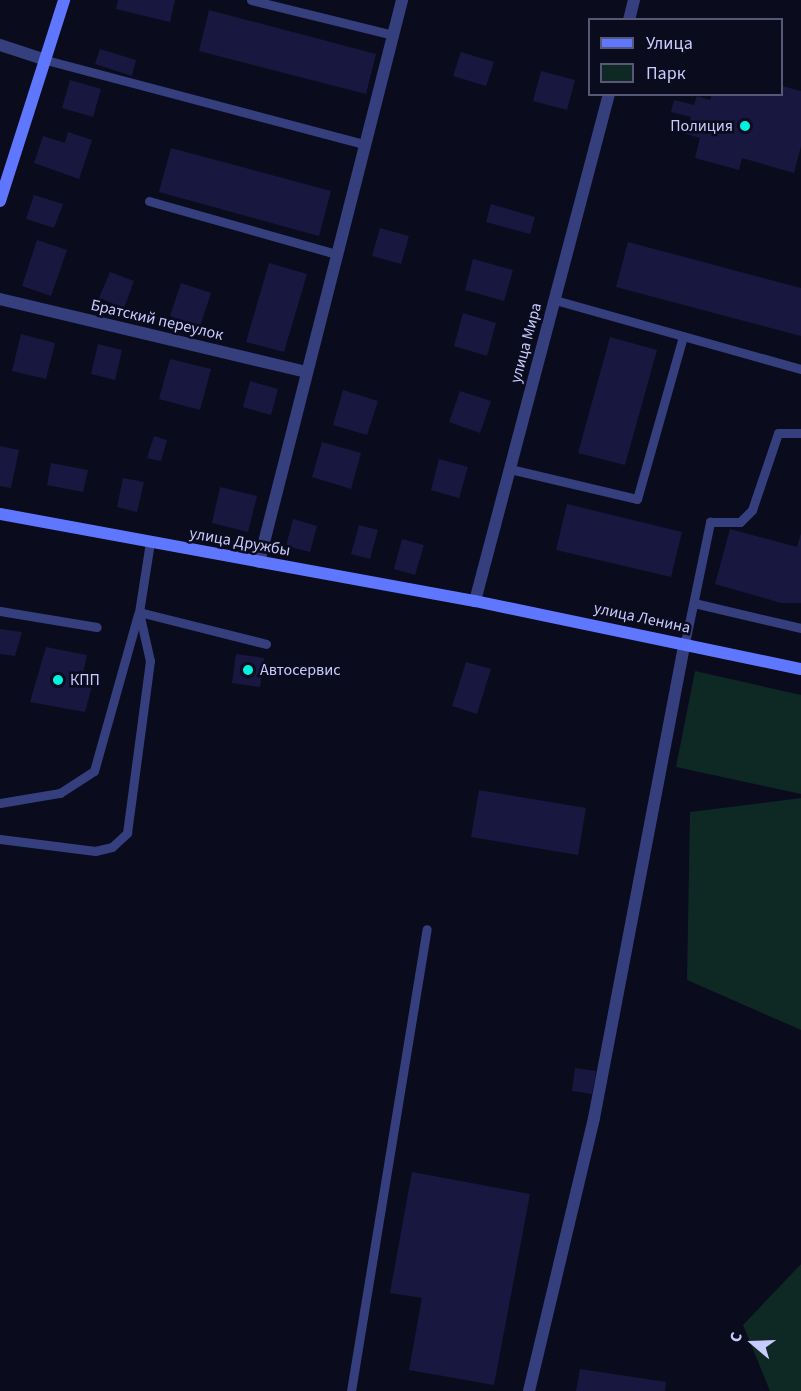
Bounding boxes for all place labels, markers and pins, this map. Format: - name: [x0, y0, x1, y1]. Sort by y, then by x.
- place label: Полиция: [670, 116, 733, 136]
- marker: Полиция: [738, 119, 752, 133]
- place label: Автосервис: [260, 660, 341, 680]
- marker: Автосервис: [241, 663, 255, 677]
- place label: КПП: [70, 670, 100, 690]
- marker: КПП: [51, 673, 65, 687]

